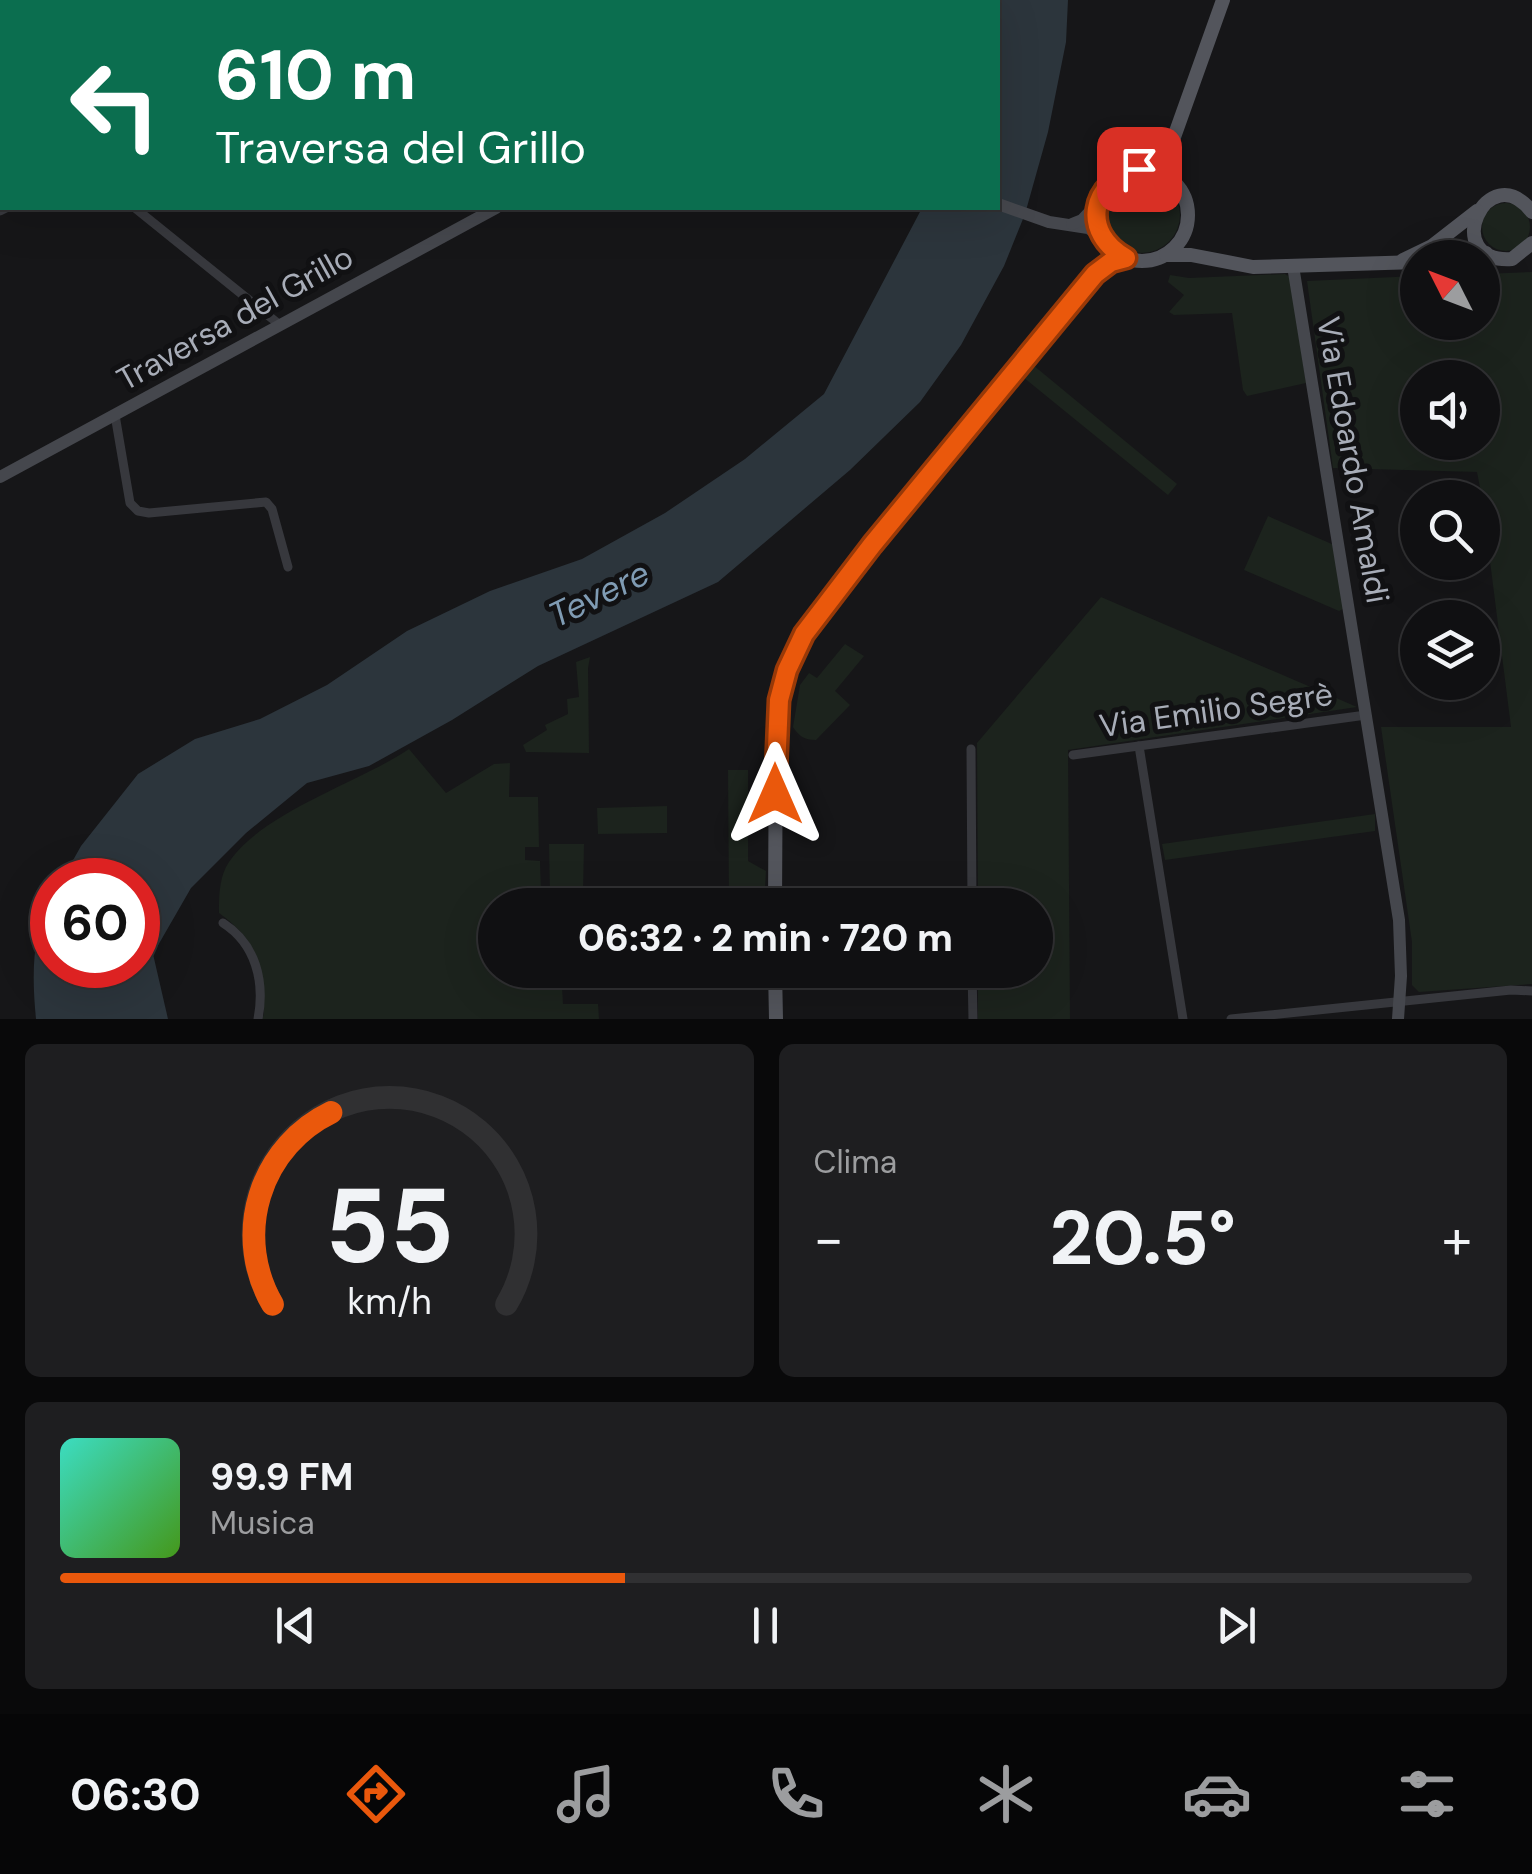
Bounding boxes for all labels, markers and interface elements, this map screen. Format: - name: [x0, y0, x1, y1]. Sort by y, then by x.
- text: 610 m: [215, 30, 416, 121]
- icon: left: [50, 40, 180, 170]
- text: Traversa del Grillo: [215, 118, 586, 177]
- pin: [1097, 127, 1182, 212]
- icon: arrive: [1112, 142, 1167, 197]
- street label: Traversa del Grillo: [109, 236, 361, 400]
- north arrow: [1400, 240, 1500, 340]
- map controls: [1400, 240, 1500, 700]
- street label: Via Edoardo Amaldi: [1307, 313, 1399, 607]
- button: sound: [1400, 360, 1500, 460]
- button: search: [1400, 480, 1500, 580]
- water label: Tevere: [541, 550, 657, 638]
- button: layers: [1400, 600, 1500, 700]
- street label: Via Emilio Segrè: [1096, 673, 1336, 747]
- position arrow: [723, 742, 827, 846]
- speed limit sign: 60: [30, 858, 160, 988]
- text: 06:32 · 2 min · 720 m: [578, 913, 953, 963]
- text: Clima: [814, 1141, 897, 1183]
- text: 55: [325, 1159, 454, 1294]
- text: 20.5°: [1050, 1190, 1236, 1287]
- text: −: [814, 1203, 844, 1275]
- text: +: [1442, 1203, 1472, 1275]
- text: km/h: [347, 1279, 431, 1325]
- text: 99.9 FM: [210, 1452, 353, 1502]
- text: Musica: [210, 1502, 315, 1544]
- icon: previous: [268, 1598, 323, 1653]
- icon: pause: [738, 1598, 793, 1653]
- icon: next: [1209, 1598, 1264, 1653]
- icon: directions: [341, 1759, 411, 1829]
- icon: music: [551, 1759, 621, 1829]
- icon: phone: [761, 1759, 831, 1829]
- icon: climate: [971, 1759, 1041, 1829]
- icon: car: [1182, 1759, 1252, 1829]
- icon: filters: [1392, 1759, 1462, 1829]
- text: 06:30: [70, 1765, 201, 1824]

